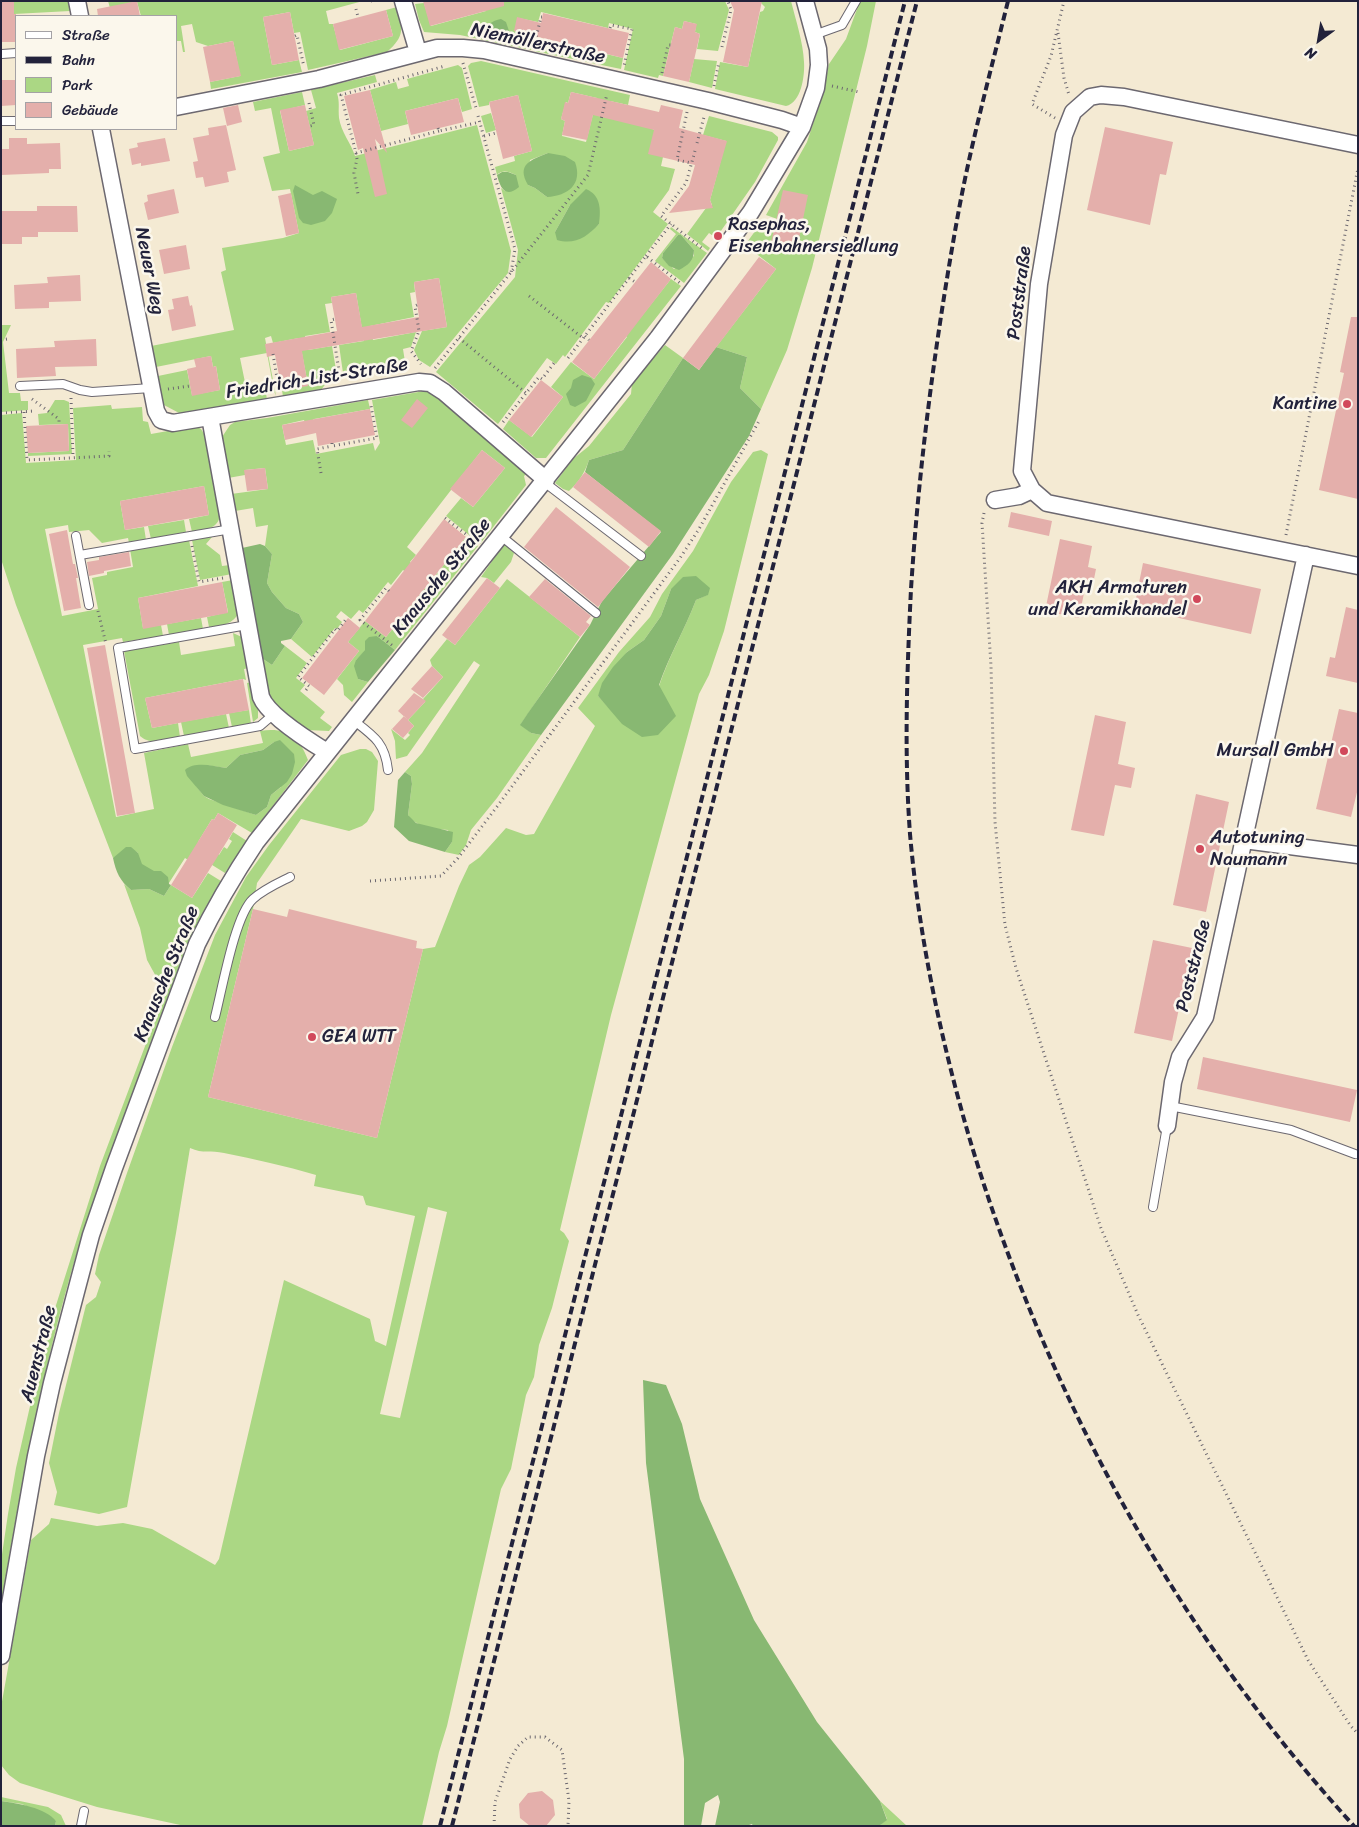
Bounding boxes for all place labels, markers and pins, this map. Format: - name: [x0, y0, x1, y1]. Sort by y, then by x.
- place label: Rasephas, Eisenbahnersiedlung: [728, 214, 899, 258]
- marker: Rasephas, Eisenbahnersiedlung: [712, 230, 724, 242]
- place label: Kantine: [1273, 393, 1337, 415]
- marker: Kantine: [1341, 398, 1353, 410]
- place label: AKH Armaturen und Keramikhandel: [1028, 577, 1187, 621]
- marker: AKH Armaturen und Keramikhandel: [1191, 593, 1203, 605]
- place label: Mursall GmbH: [1216, 740, 1334, 762]
- marker: Mursall GmbH: [1338, 745, 1350, 757]
- place label: Autotuning Naumann: [1210, 827, 1304, 871]
- marker: Autotuning Naumann: [1194, 843, 1206, 855]
- place label: GEA WTT: [322, 1026, 396, 1048]
- marker: GEA WTT: [306, 1031, 318, 1043]

